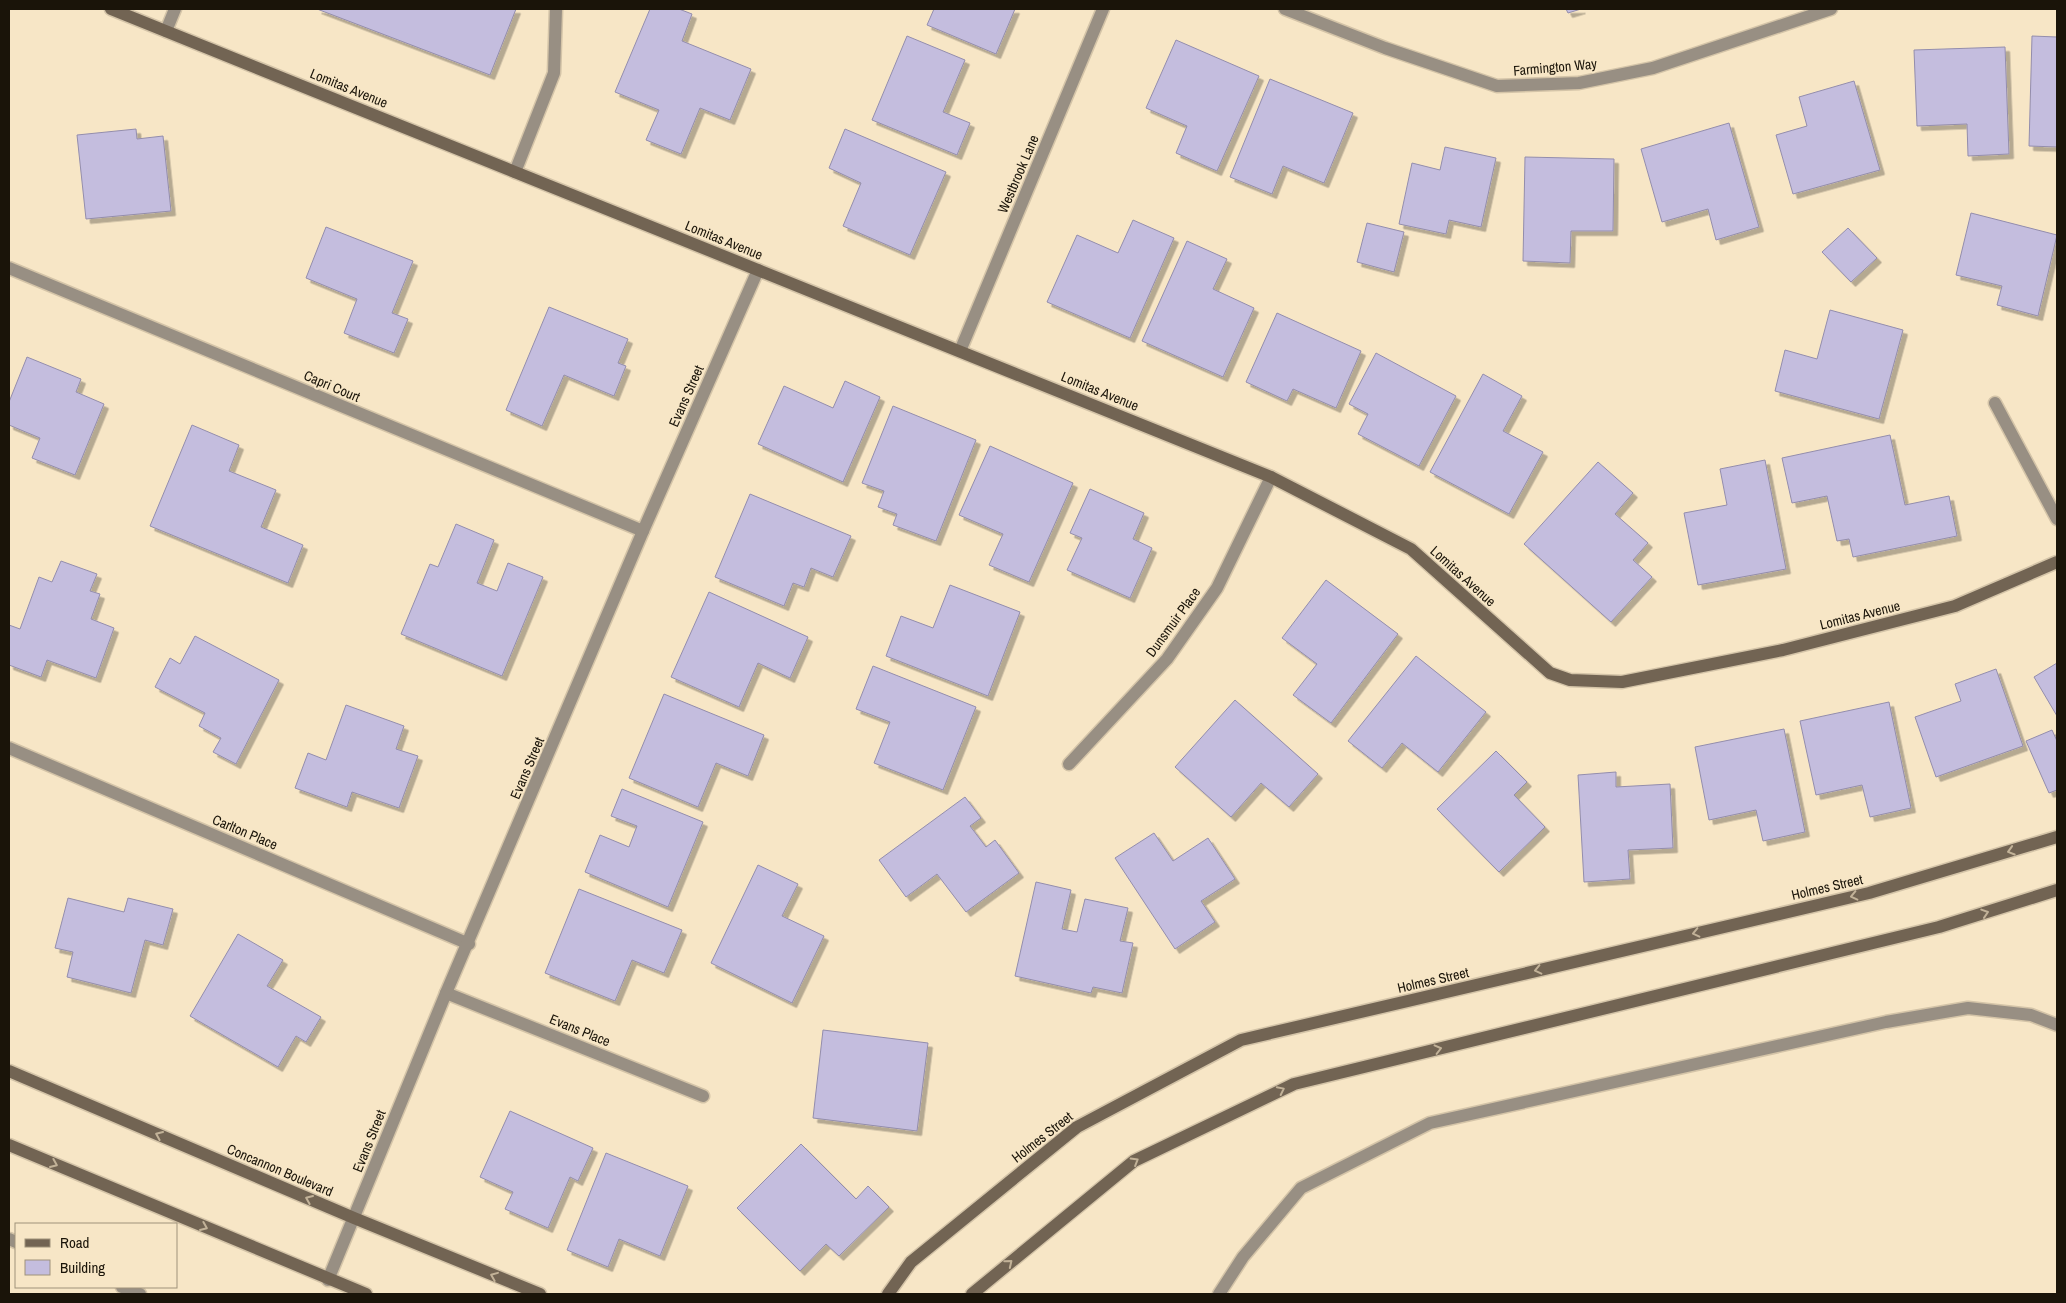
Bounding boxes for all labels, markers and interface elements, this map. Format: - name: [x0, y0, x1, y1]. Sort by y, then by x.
- street label: Farmington Way: [1512, 54, 1598, 80]
- street label: Lomitas Avenue: [308, 64, 390, 112]
- street label: Westbrook Lane: [993, 132, 1043, 216]
- street label: Lomitas Avenue: [683, 216, 765, 264]
- street label: Evans Street: [664, 362, 708, 430]
- street label: Capri Court: [301, 366, 363, 406]
- street label: Lomitas Avenue: [1059, 367, 1141, 415]
- street label: Lomitas Avenue: [1426, 542, 1500, 610]
- street label: Dunsmuir Place: [1142, 584, 1204, 660]
- street label: Lomitas Avenue: [1818, 596, 1902, 634]
- street label: Evans Street: [506, 734, 548, 802]
- street label: Carlton Place: [210, 810, 280, 854]
- one-way arrow: [2007, 845, 2015, 855]
- street label: Holmes Street: [1790, 870, 1864, 904]
- one-way arrow: [1850, 890, 1859, 901]
- one-way arrow: [1981, 908, 1989, 918]
- one-way arrow: [1692, 927, 1701, 938]
- street label: Holmes Street: [1396, 963, 1470, 997]
- one-way arrow: [1534, 964, 1543, 975]
- street label: Evans Place: [547, 1010, 613, 1050]
- one-way arrow: [1434, 1044, 1443, 1055]
- one-way arrow: [1276, 1086, 1285, 1096]
- street label: Evans Street: [348, 1107, 390, 1175]
- street label: Holmes Street: [1008, 1108, 1076, 1166]
- one-way arrow: [155, 1131, 164, 1142]
- street label: Concannon Boulevard: [224, 1140, 336, 1200]
- one-way arrow: [49, 1158, 58, 1169]
- one-way arrow: [1130, 1158, 1139, 1167]
- one-way arrow: [305, 1194, 314, 1205]
- one-way arrow: [199, 1222, 207, 1232]
- legend: [15, 1223, 178, 1288]
- text: Road: [60, 1232, 89, 1253]
- text: Building: [60, 1257, 105, 1278]
- one-way arrow: [1004, 1260, 1013, 1269]
- one-way arrow: [490, 1271, 499, 1282]

